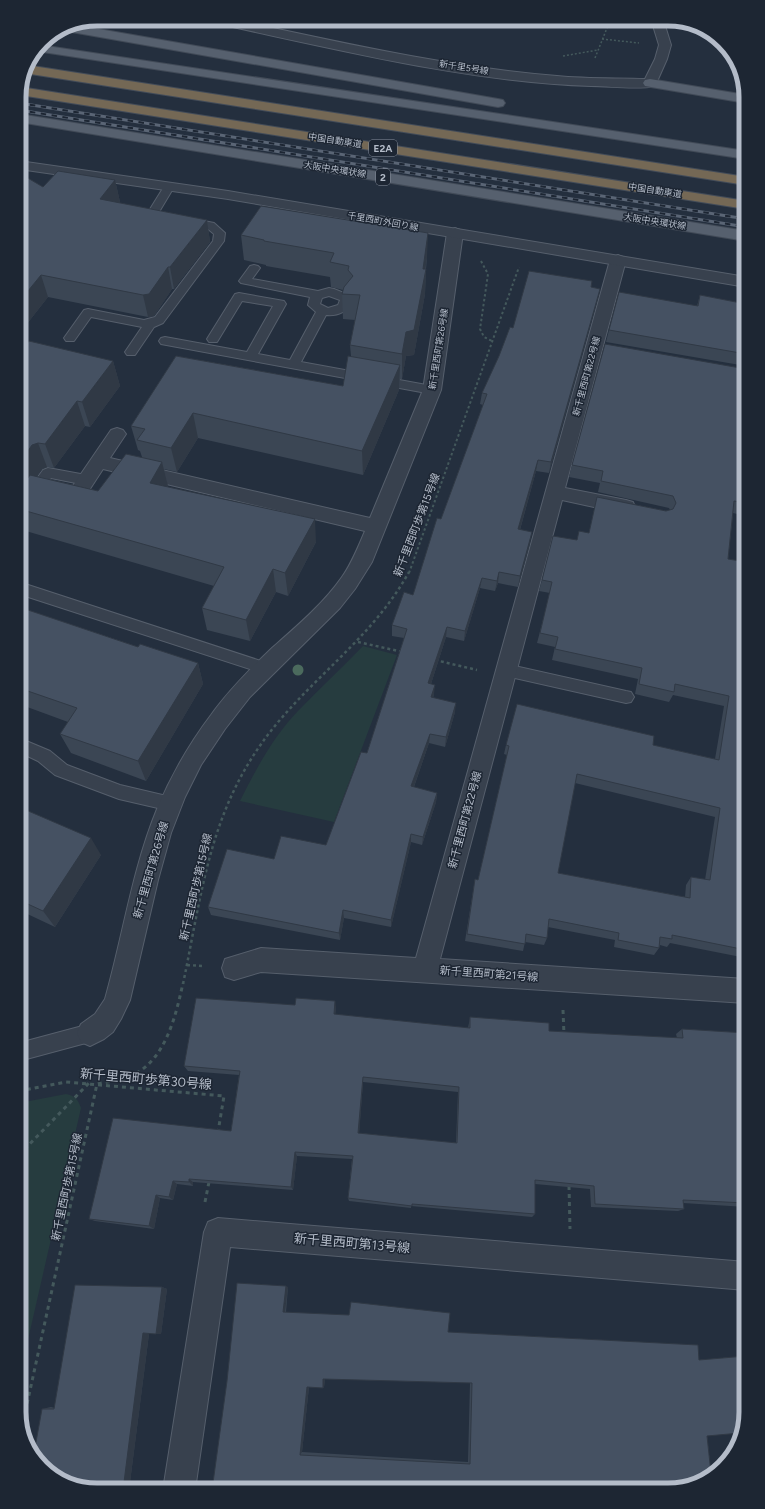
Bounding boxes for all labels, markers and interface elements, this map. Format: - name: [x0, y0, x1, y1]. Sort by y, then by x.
- street label: 新千里5号線: [438, 58, 491, 77]
- street label: 中国自動車道: [307, 130, 363, 150]
- road number: E2A: [369, 140, 397, 156]
- street label: 大阪中央環状線: [303, 159, 368, 180]
- road number: 2: [376, 169, 390, 185]
- street label: 中国自動車道: [627, 180, 683, 200]
- street label: 千里西町外回り線: [347, 209, 420, 233]
- street label: 大阪中央環状線: [623, 211, 688, 232]
- street label: 新千里西町第26号線: [426, 307, 450, 390]
- street label: 新千里西町第22号線: [570, 334, 602, 417]
- street label: 新千里西町歩第15号線: [391, 471, 443, 579]
- street label: 新千里西町第22号線: [446, 770, 484, 870]
- street label: 新千里西町第26号線: [131, 820, 171, 920]
- street label: 新千里西町歩第15号線: [177, 832, 215, 942]
- street label: 新千里西町第21号線: [439, 964, 539, 984]
- street label: 新千里西町歩第30号線: [79, 1066, 213, 1092]
- street label: 新千里西町歩第15号線: [49, 1132, 85, 1242]
- street label: 新千里西町第13号線: [293, 1230, 411, 1256]

